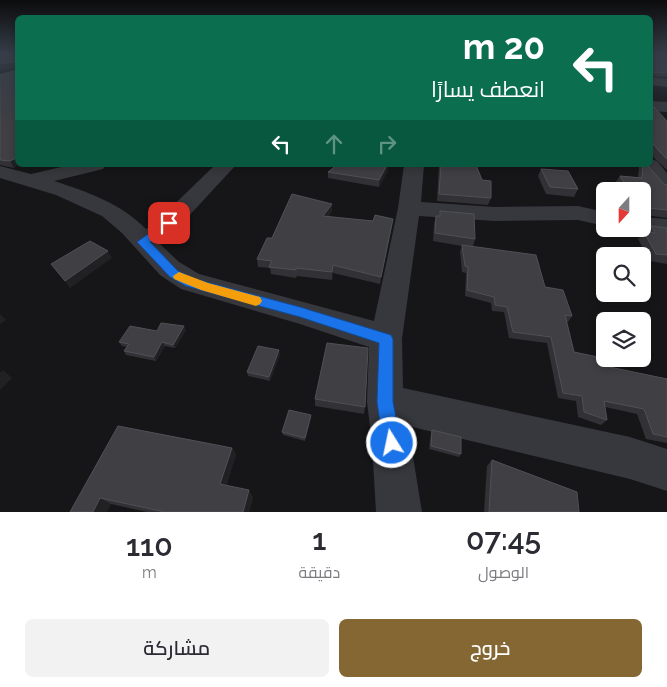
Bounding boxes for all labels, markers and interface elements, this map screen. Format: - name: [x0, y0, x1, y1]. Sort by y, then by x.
- text: 20 m: [463, 26, 545, 67]
- icon: left: [563, 35, 628, 100]
- text: انعطف يسارًا: [431, 76, 545, 102]
- icon: left: [267, 130, 295, 158]
- icon: ahead: [320, 130, 348, 158]
- icon: right: [373, 130, 401, 158]
- north arrow: [596, 182, 651, 238]
- map controls: [596, 182, 651, 367]
- pin: [148, 202, 190, 244]
- icon: arrive: [155, 209, 183, 237]
- button: search: [596, 247, 651, 302]
- button: layers: [596, 312, 651, 367]
- position arrow: [365, 416, 417, 468]
- text: 1: [312, 522, 326, 557]
- text: 07:45: [466, 522, 541, 557]
- text: 110: [126, 528, 173, 563]
- text: m: [142, 563, 157, 582]
- text: دقيقة: [299, 563, 340, 582]
- text: الوصول: [478, 563, 529, 582]
- button: مشاركة: [25, 619, 329, 677]
- button: خروج: [339, 619, 642, 677]

